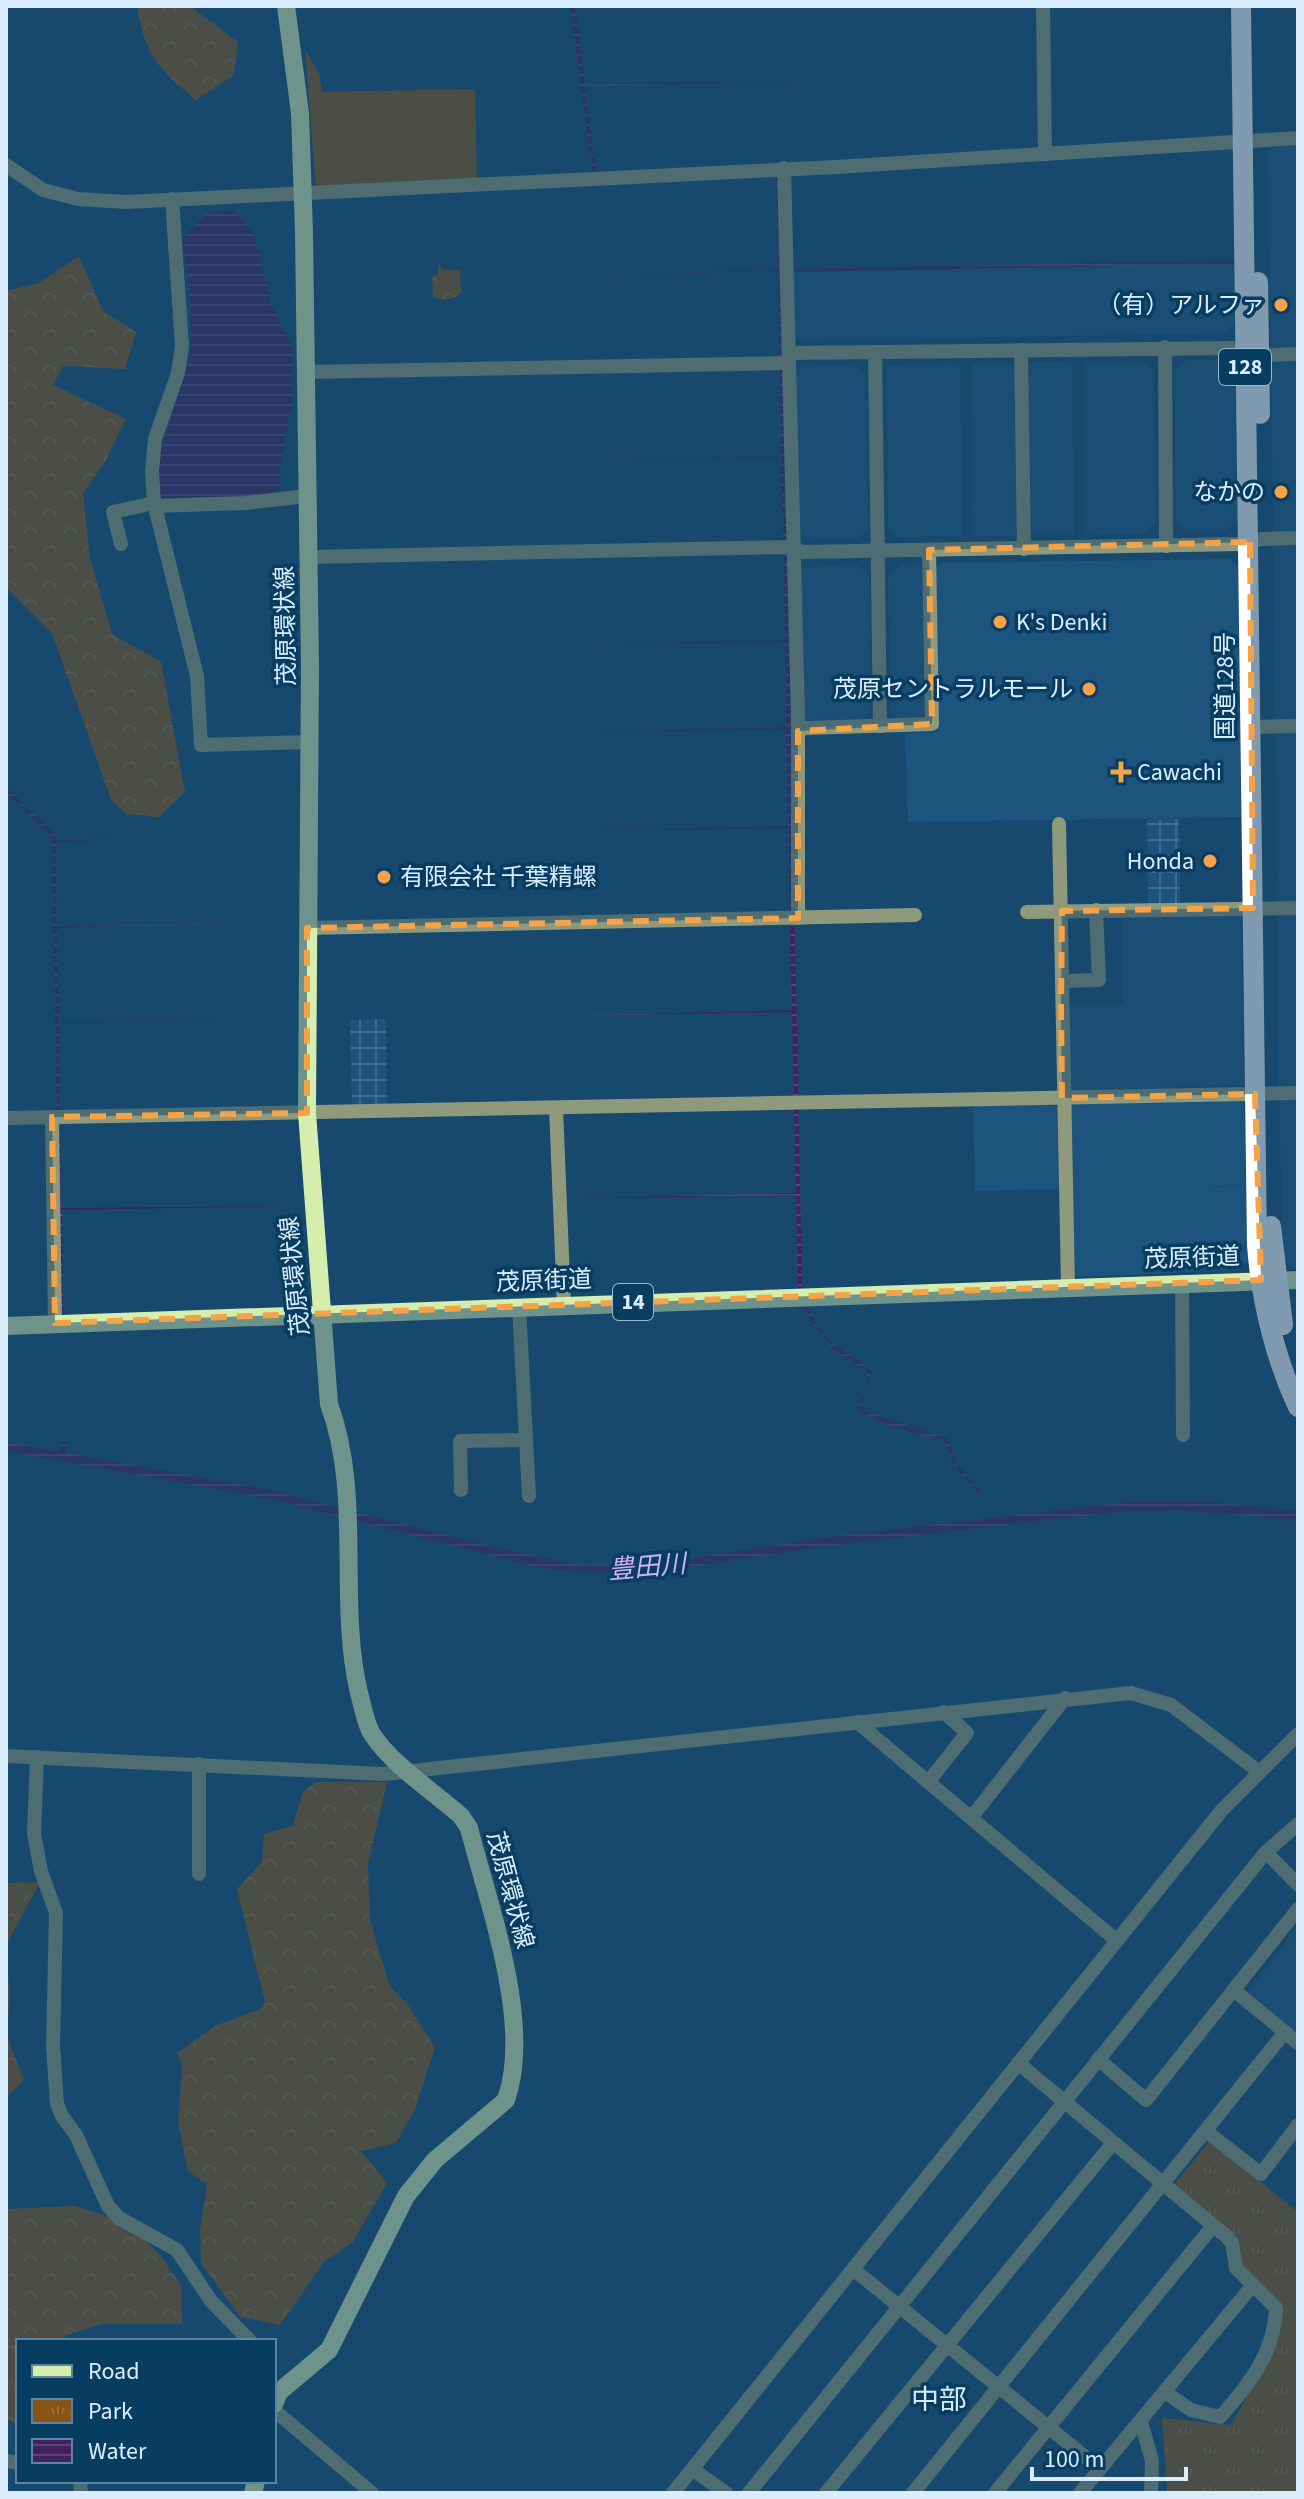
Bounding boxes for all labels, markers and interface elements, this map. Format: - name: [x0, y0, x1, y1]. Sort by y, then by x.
- place label: （有）アルファ: [1097, 288, 1265, 323]
- marker: （有）アルファ: [1272, 296, 1290, 314]
- road number: 128: [1219, 349, 1271, 385]
- place label: なかの: [1193, 475, 1265, 510]
- marker: なかの: [1272, 483, 1290, 501]
- street label: 茂原環状線: [267, 566, 305, 686]
- place label: K's Denki: [1016, 605, 1107, 640]
- marker: K's Denki: [991, 613, 1009, 631]
- street label: 国道128号: [1208, 632, 1243, 740]
- place label: 茂原セントラルモール: [833, 672, 1073, 707]
- marker: 茂原セントラルモール: [1080, 680, 1098, 698]
- place label: Cawachi: [1137, 755, 1222, 790]
- marker: Cawachi: [1112, 763, 1130, 781]
- place label: Honda: [1127, 844, 1194, 879]
- marker: Honda: [1201, 852, 1219, 870]
- place label: 有限会社 千葉精螺: [400, 860, 597, 895]
- marker: 有限会社 千葉精螺: [375, 868, 393, 886]
- street label: 茂原環状線: [271, 1214, 319, 1338]
- street label: 茂原街道: [1143, 1239, 1241, 1277]
- street label: 茂原街道: [495, 1262, 593, 1300]
- road number: 14: [613, 1284, 653, 1320]
- water label: 豊田川: [607, 1545, 690, 1589]
- street label: 茂原環状線: [478, 1828, 542, 1952]
- legend: [16, 2339, 276, 2483]
- text: Road: [88, 2354, 140, 2389]
- district label: 中部: [911, 2380, 967, 2420]
- text: Park: [88, 2394, 133, 2429]
- scale bar: [1032, 2431, 1186, 2481]
- text: Water: [88, 2434, 147, 2469]
- text: 100 m: [1044, 2442, 1104, 2477]

